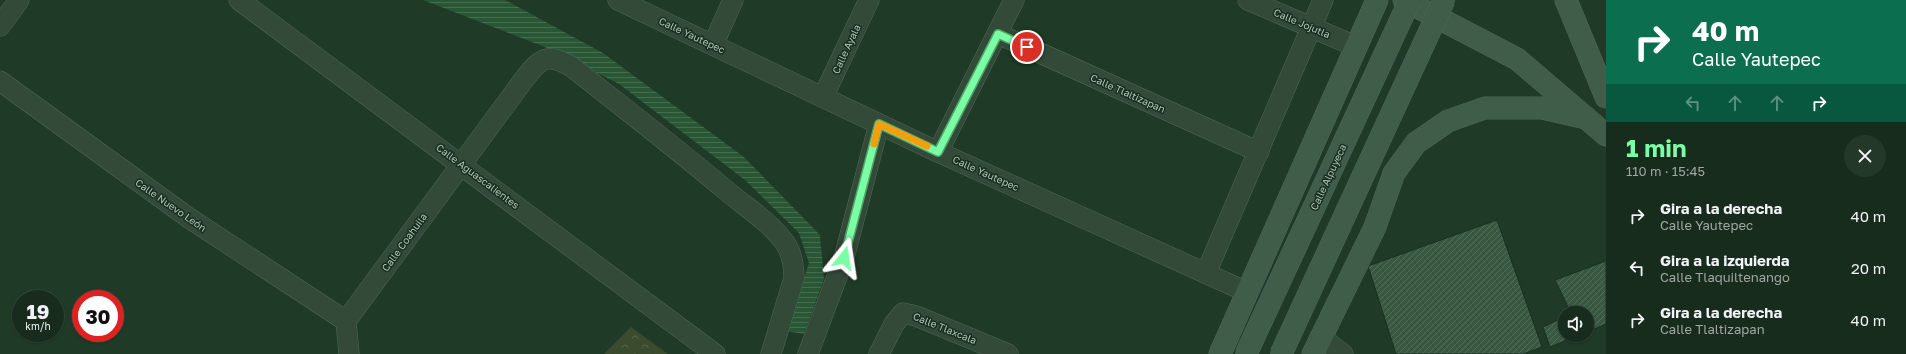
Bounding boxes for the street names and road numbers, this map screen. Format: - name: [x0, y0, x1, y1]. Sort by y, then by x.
- street label: Calle Jojutla: [1272, 6, 1332, 40]
- street label: Calle Yautepec: [657, 14, 727, 56]
- street label: Calle Ayala: [829, 22, 863, 76]
- street label: Calle Tlaltizapan: [1089, 71, 1167, 115]
- street label: Calle Aguascalientes: [434, 141, 522, 211]
- street label: Calle Alpuyeca: [1308, 142, 1348, 212]
- street label: Calle Yautepec: [951, 153, 1022, 193]
- street label: Calle Nuevo León: [133, 176, 209, 234]
- street label: Calle Coahuila: [379, 210, 429, 274]
- street label: Calle Tlaxcala: [912, 310, 978, 346]

